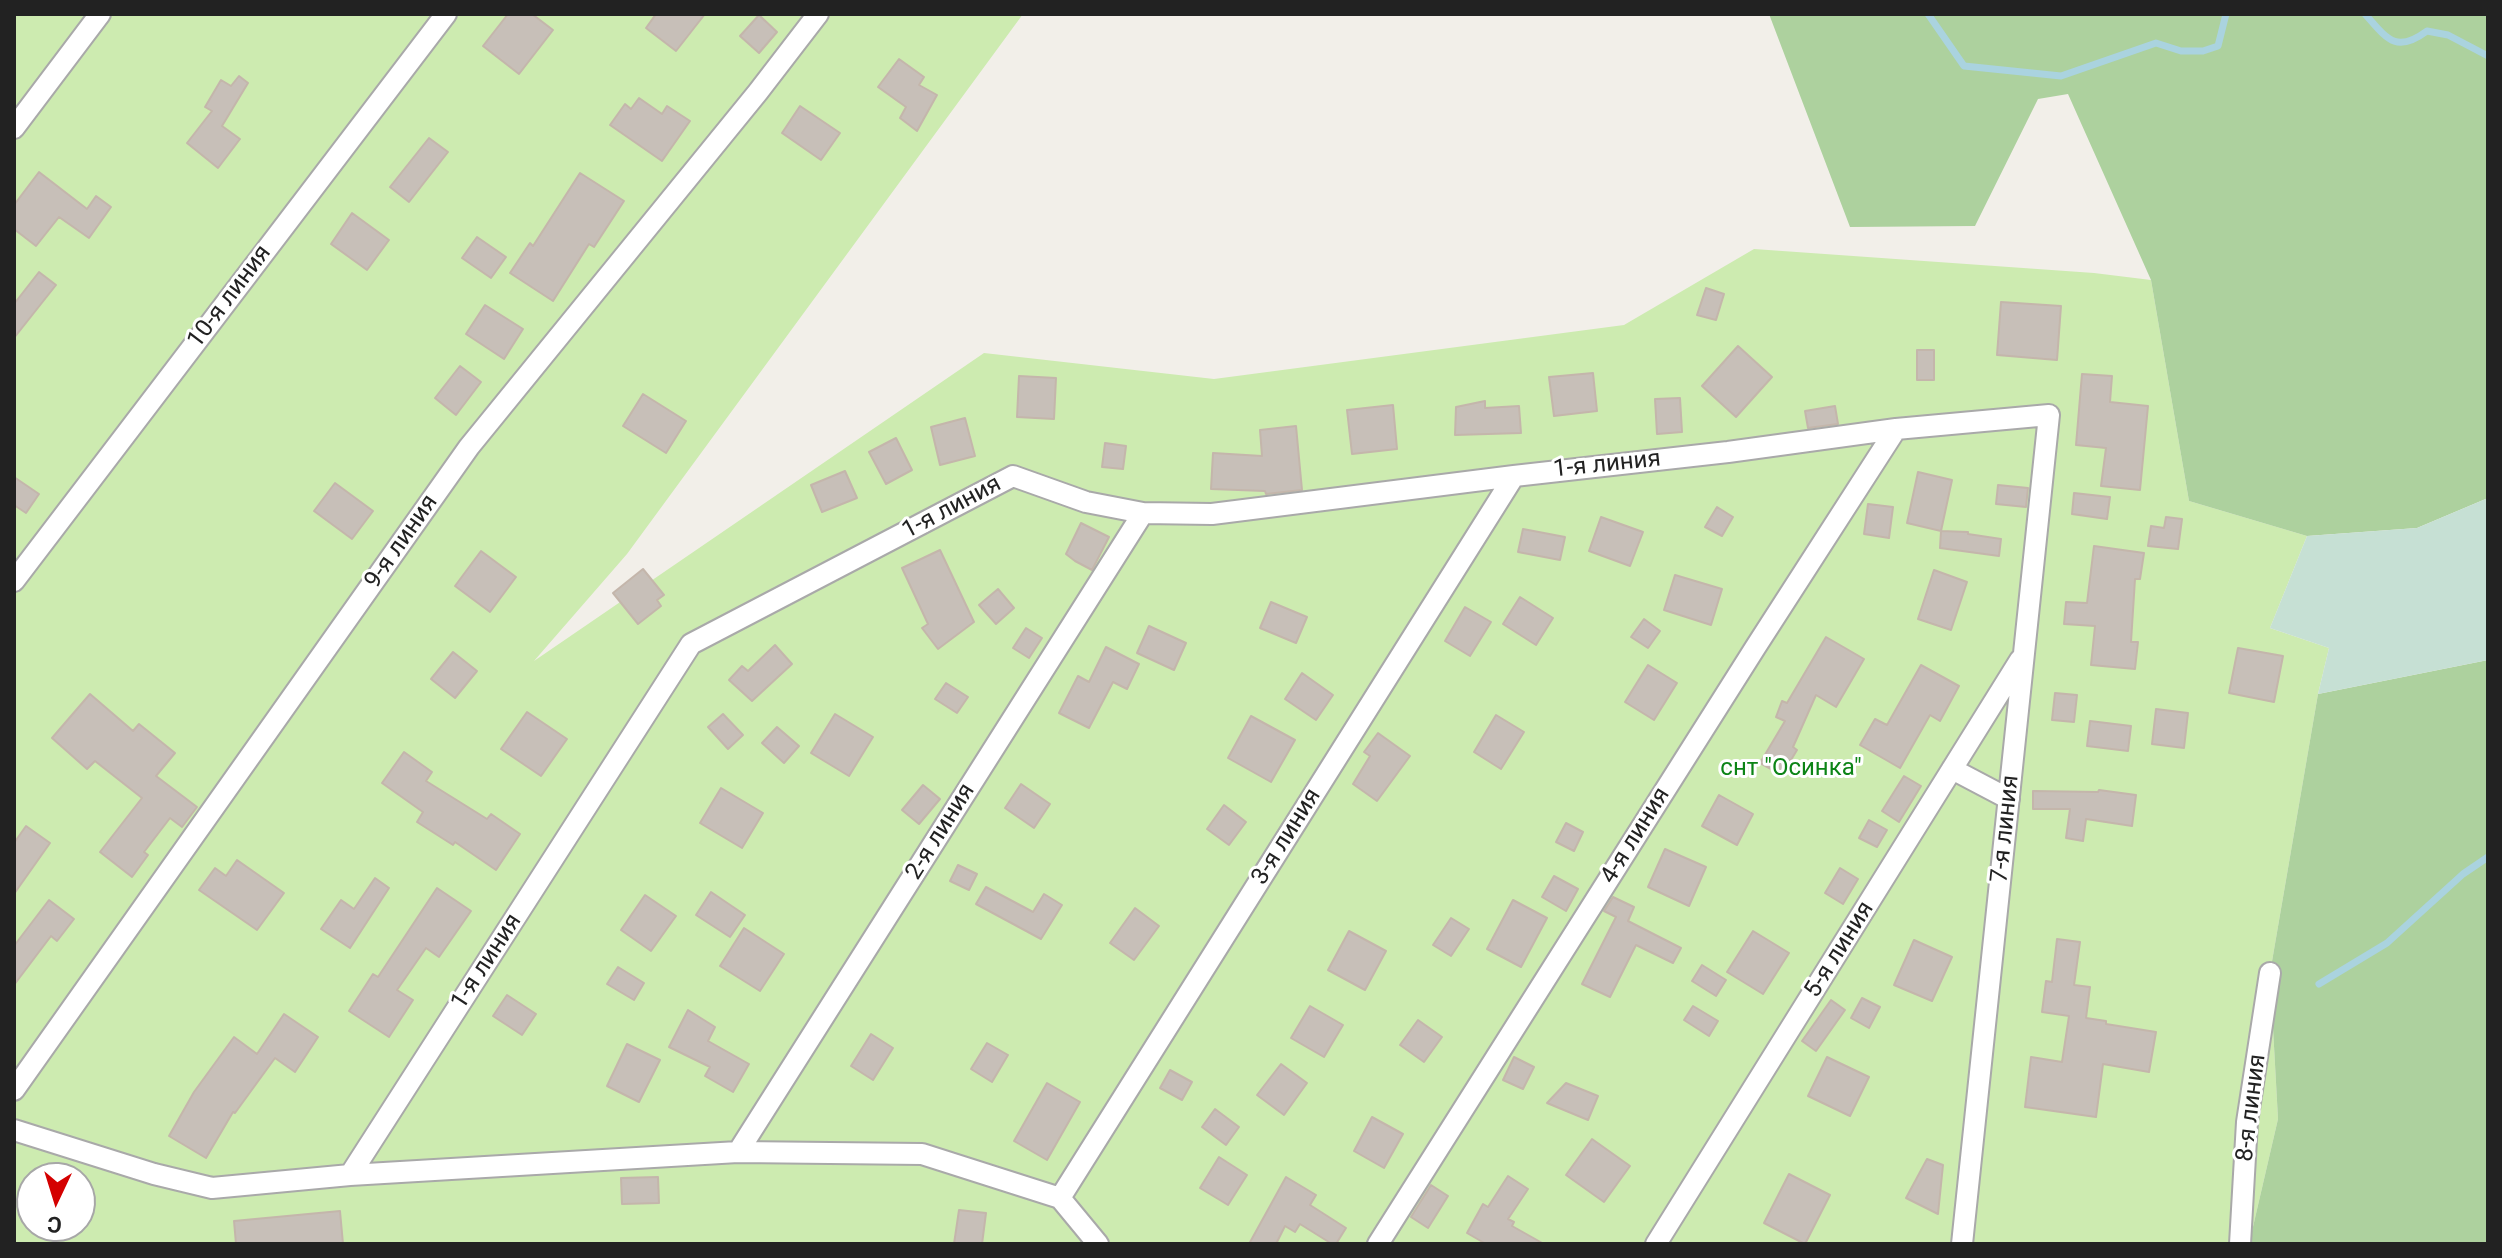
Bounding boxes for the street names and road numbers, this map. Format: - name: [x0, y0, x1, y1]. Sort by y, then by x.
- street label: 10-я линия: [182, 240, 278, 354]
- street label: 1-я линия: [1552, 445, 1662, 485]
- street label: 1-я линия: [898, 470, 1006, 546]
- street label: 9-я линия: [359, 490, 445, 594]
- street label: 7-я линия: [1986, 774, 2026, 884]
- street label: 2-я линия: [900, 779, 982, 885]
- street label: 4-я линия: [1595, 783, 1677, 889]
- street label: 3-я линия: [1246, 784, 1328, 890]
- street label: 5-я линия: [1799, 897, 1881, 1003]
- street label: 1-я линия: [446, 909, 528, 1015]
- street label: 8-я линия: [2231, 1053, 2273, 1163]

